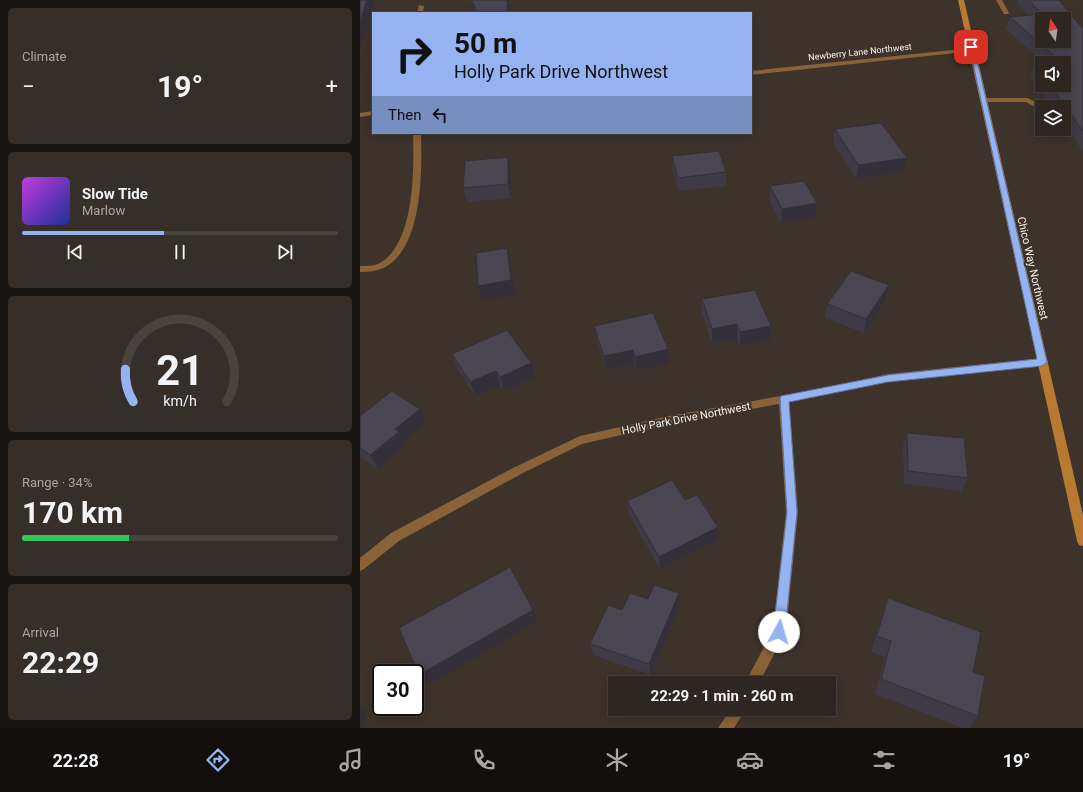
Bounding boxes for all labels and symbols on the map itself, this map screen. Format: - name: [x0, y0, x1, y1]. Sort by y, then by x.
- north arrow: [1035, 12, 1071, 48]
- pin: [954, 30, 988, 64]
- street label: Newberry Lane Northwest: [808, 42, 912, 62]
- street label: Chico Way Northwest: [1014, 215, 1051, 321]
- street label: Holly Park Drive Northwest: [621, 400, 752, 437]
- position arrow: [758, 611, 800, 653]
- speed limit sign: 30: [372, 664, 424, 716]

